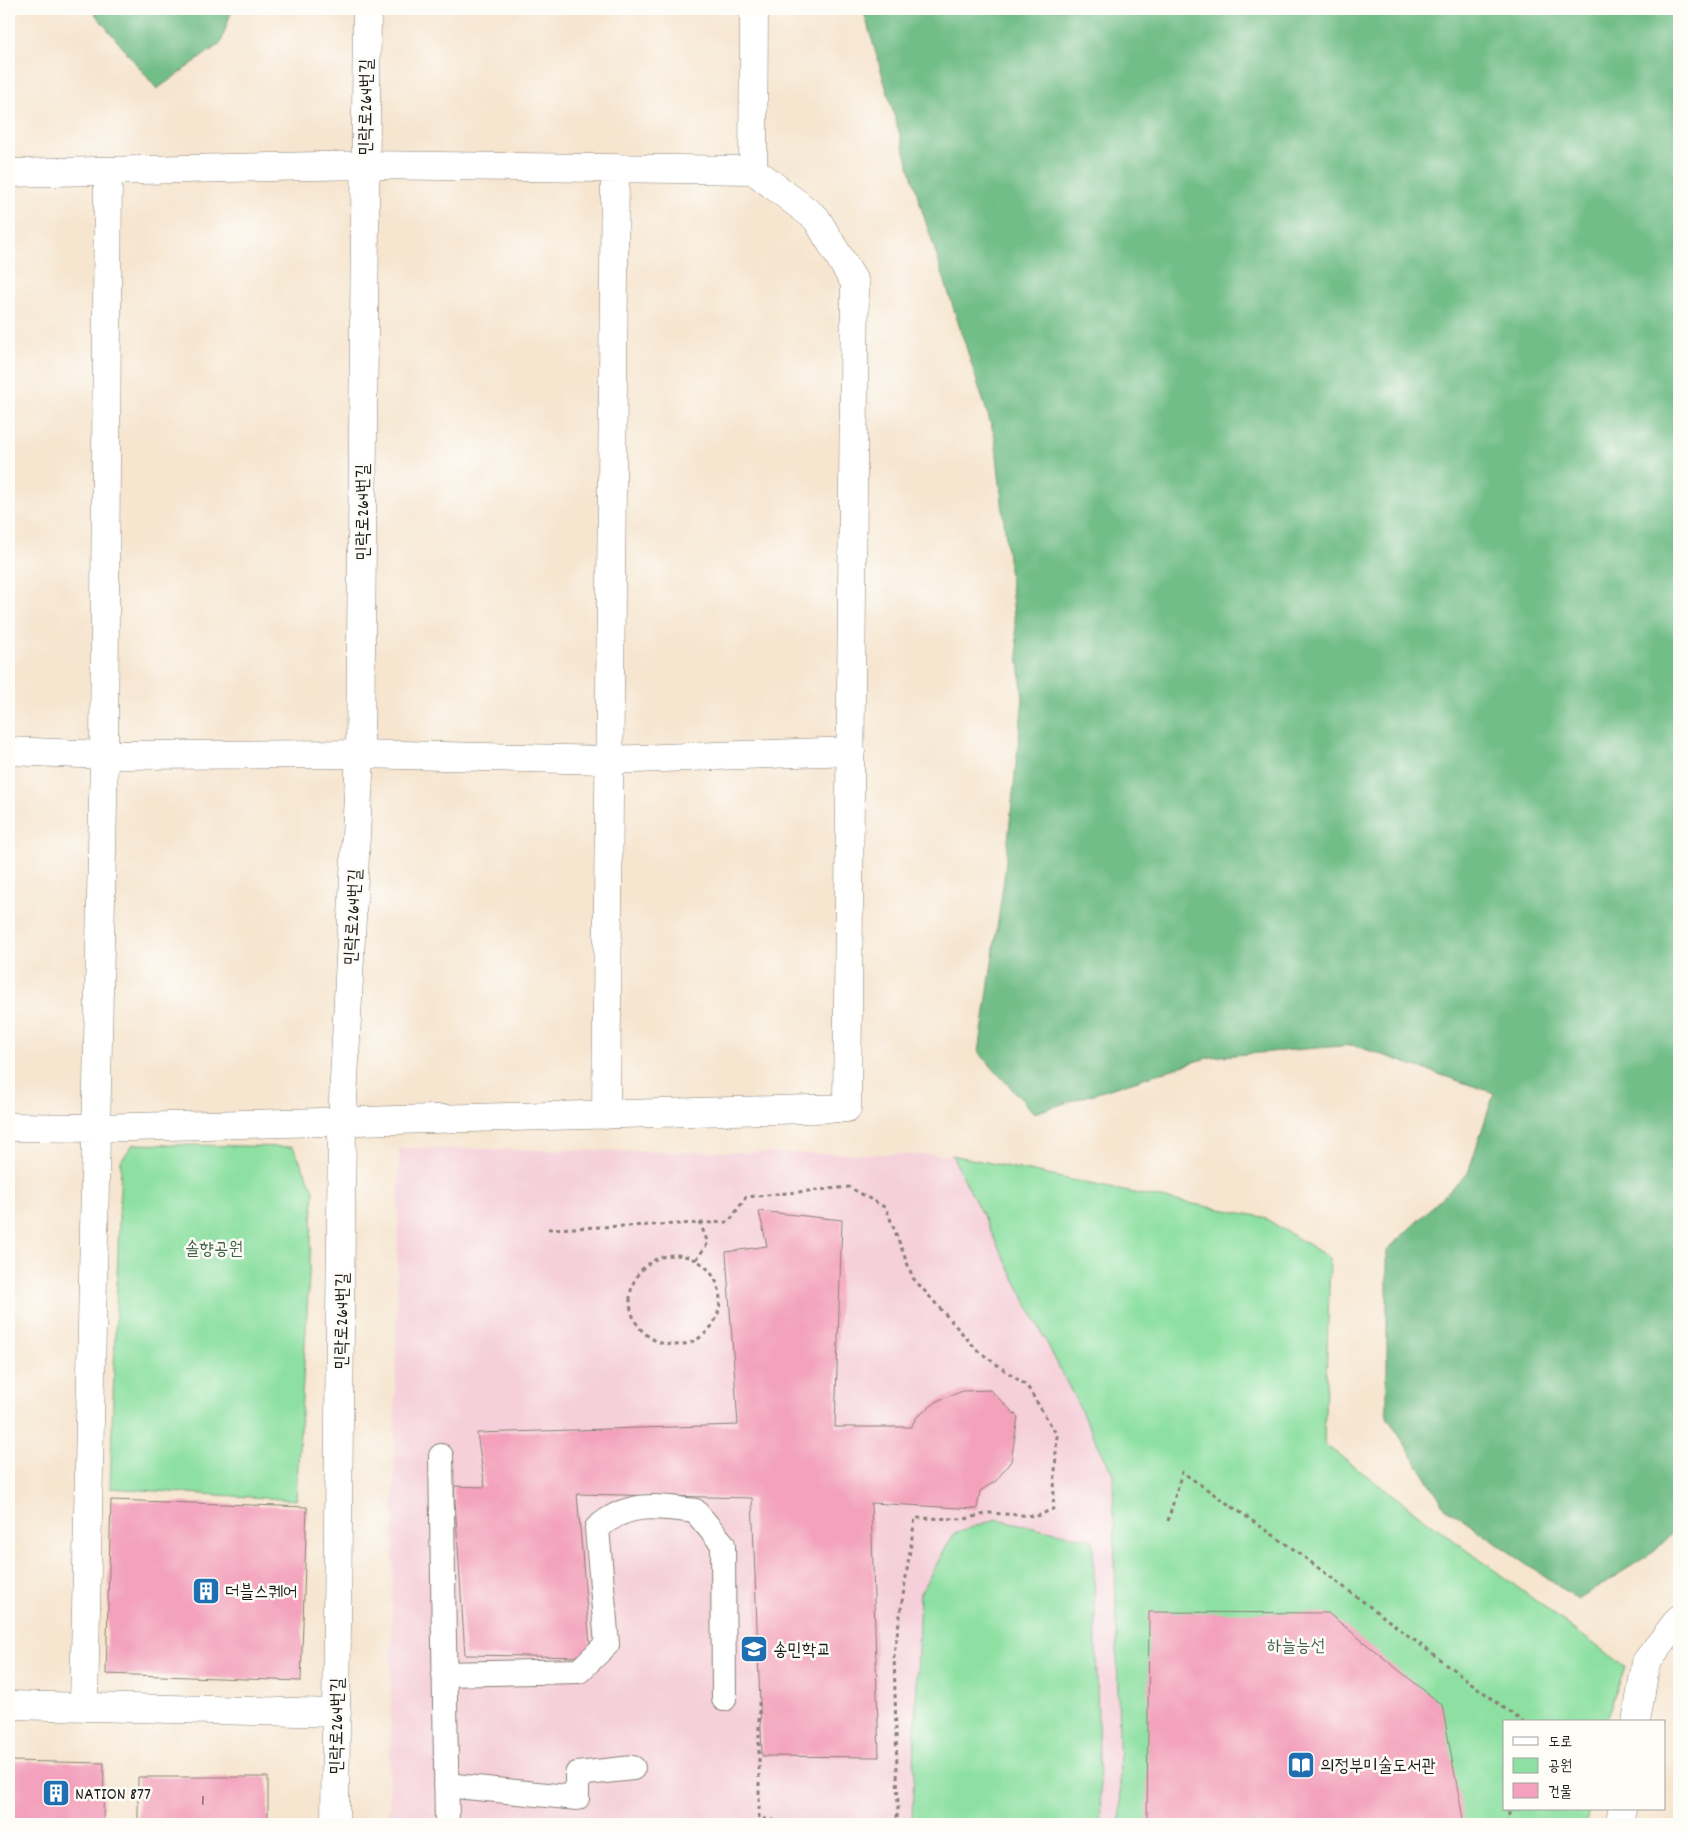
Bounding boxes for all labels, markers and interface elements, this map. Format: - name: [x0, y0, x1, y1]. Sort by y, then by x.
- street label: 민락로264번길: [354, 58, 381, 156]
- street label: 민락로264번길: [352, 463, 377, 560]
- street label: 민락로264번길: [339, 868, 370, 966]
- park label: 솔향공원: [185, 1238, 243, 1263]
- street label: 민락로264번길: [330, 1272, 357, 1370]
- building icon: 더블스퀘어: [191, 1576, 221, 1606]
- place label: 더블스퀘어: [225, 1581, 297, 1606]
- school or university icon: 송민학교: [739, 1634, 769, 1664]
- park label: 하늘능선: [1267, 1635, 1325, 1660]
- place label: 송민학교: [773, 1639, 831, 1664]
- street label: 민락로264번길: [325, 1677, 352, 1775]
- legend: [1503, 1720, 1666, 1810]
- text: 도로: [1548, 1732, 1572, 1754]
- library icon: 의정부미술도서관: [1286, 1750, 1316, 1780]
- place label: 의정부미술도서관: [1320, 1755, 1436, 1780]
- text: 공원: [1548, 1756, 1572, 1778]
- building icon: NATION 877: [41, 1778, 71, 1808]
- text: 건물: [1548, 1782, 1572, 1804]
- place label: NATION 877: [75, 1783, 151, 1808]
- house number: 1: [201, 1791, 205, 1813]

